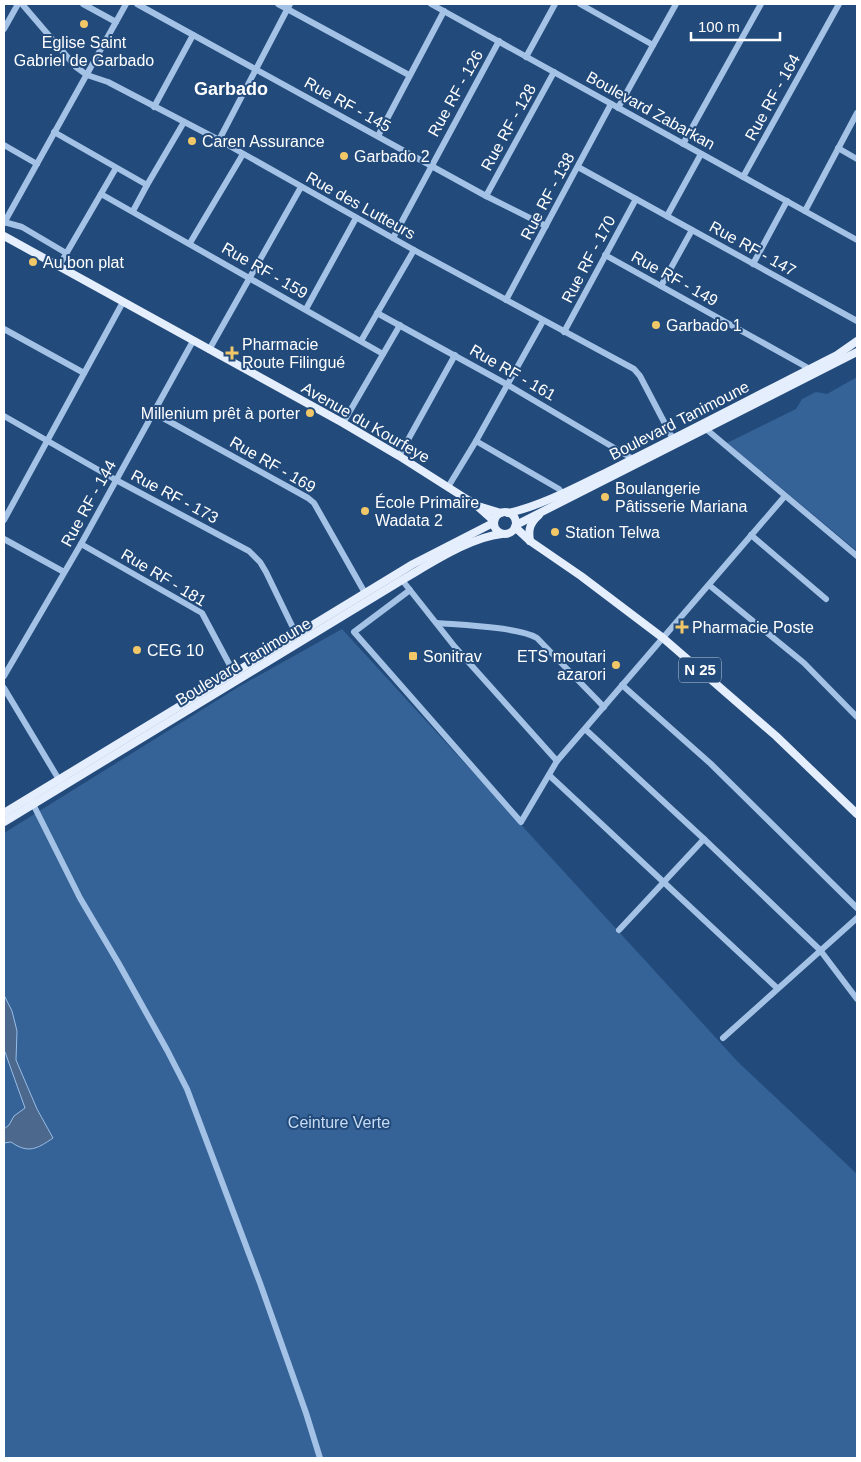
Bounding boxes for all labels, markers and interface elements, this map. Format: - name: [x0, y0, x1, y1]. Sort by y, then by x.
- scale bar: [691, 10, 780, 42]
- marker: Eglise Saint Gabriel de Garbado: [78, 18, 90, 30]
- text: 100 m: [698, 18, 740, 35]
- place label: Eglise Saint Gabriel de Garbado: [14, 34, 154, 69]
- street label: Rue RF - 126: [425, 47, 486, 139]
- street label: Rue RF - 164: [742, 51, 803, 143]
- street label: Boulevard Zabarkan: [584, 68, 718, 153]
- street label: Rue RF - 145: [302, 74, 394, 135]
- district label: Garbado: [194, 79, 268, 99]
- street label: Rue RF - 128: [478, 81, 539, 173]
- place label: Caren Assurance: [202, 133, 325, 150]
- marker: Caren Assurance: [186, 135, 198, 147]
- place label: Garbado 2: [354, 148, 430, 165]
- marker: Garbado 2: [338, 150, 350, 162]
- street label: Rue RF - 138: [517, 150, 578, 243]
- street label: Rue des Lutteurs: [303, 168, 418, 242]
- street label: Rue RF - 170: [558, 213, 619, 306]
- street label: Rue RF - 147: [707, 218, 799, 279]
- street label: Rue RF - 159: [219, 239, 311, 302]
- street label: Rue RF - 149: [629, 248, 721, 309]
- place label: Au bon plat: [43, 254, 125, 271]
- marker: Au bon plat: [27, 256, 39, 268]
- place label: Garbado 1: [666, 317, 742, 334]
- marker: Garbado 1: [650, 319, 662, 331]
- place label: Pharmacie Route Filingué: [242, 336, 345, 371]
- street label: Rue RF - 161: [467, 341, 559, 404]
- marker: Pharmacie Route Filingué: [226, 347, 238, 359]
- street label: Boulevard Tanimoune: [607, 378, 752, 463]
- street label: Avenue du Kourfeye: [299, 379, 433, 466]
- place label: Millenium prêt à porter: [141, 405, 301, 422]
- marker: Millenium prêt à porter: [304, 407, 316, 419]
- street label: Rue RF - 169: [227, 433, 319, 496]
- street label: Rue RF - 144: [58, 457, 119, 549]
- street label: Rue RF - 173: [128, 466, 221, 527]
- place label: Boulangerie Pâtisserie Mariana: [615, 480, 748, 515]
- marker: Boulangerie Pâtisserie Mariana: [599, 491, 611, 503]
- place label: École Primaire Wadata 2: [375, 493, 479, 529]
- marker: École Primaire Wadata 2: [359, 505, 371, 517]
- place label: Station Telwa: [565, 524, 660, 541]
- marker: Station Telwa: [549, 526, 561, 538]
- street label: Rue RF - 181: [118, 545, 209, 609]
- street label: Boulevard Tanimoune: [173, 614, 314, 708]
- place label: Pharmacie Poste: [692, 619, 814, 636]
- marker: Pharmacie Poste: [676, 621, 688, 633]
- place label: CEG 10: [147, 642, 204, 659]
- marker: CEG 10: [131, 644, 143, 656]
- place label: Sonitrav: [423, 648, 482, 665]
- place label: ETS moutari azarori: [517, 648, 606, 683]
- marker: Sonitrav: [407, 650, 419, 662]
- road number: N 25: [679, 658, 721, 682]
- marker: ETS moutari azarori: [610, 659, 622, 671]
- park label: Ceinture Verte: [288, 1114, 390, 1131]

